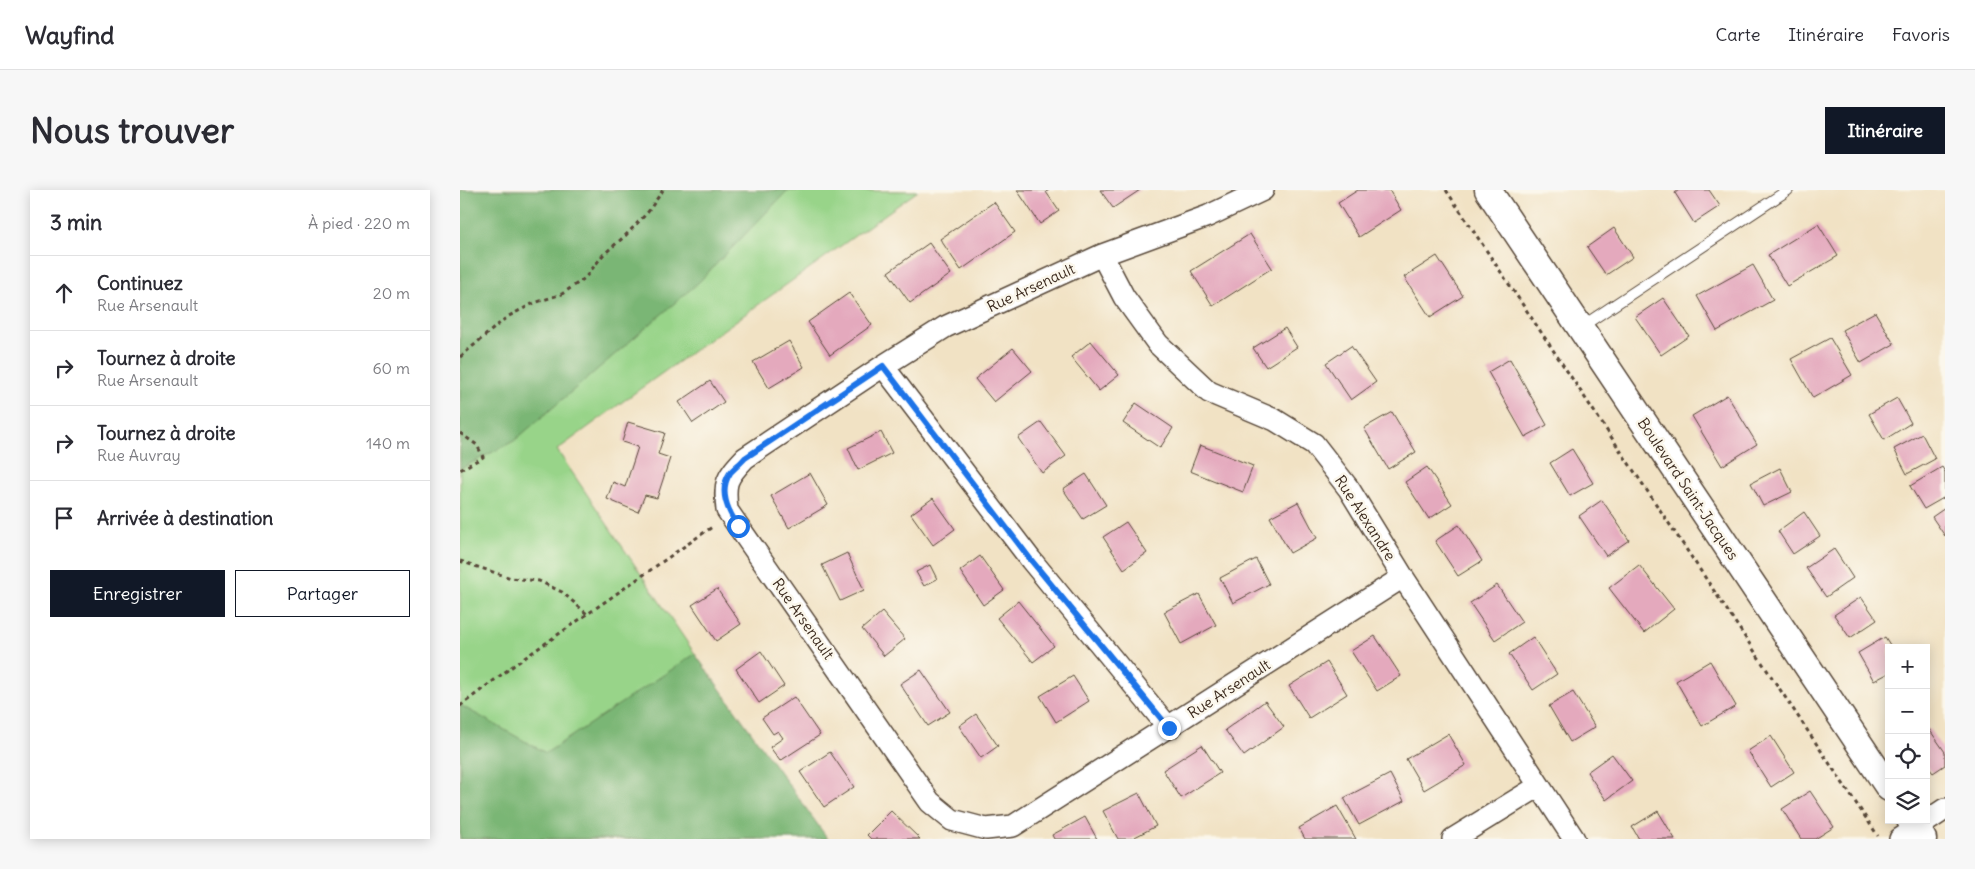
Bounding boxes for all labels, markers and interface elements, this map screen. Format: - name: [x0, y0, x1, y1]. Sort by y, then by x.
- text: Wayfind: [25, 20, 114, 50]
- text: Carte: [1715, 23, 1760, 46]
- text: Itinéraire: [1788, 23, 1864, 46]
- text: Favoris: [1892, 23, 1950, 46]
- button: Itinéraire: [1825, 107, 1945, 154]
- text: Nous trouver: [30, 108, 234, 152]
- text: 3 min: [50, 209, 102, 236]
- text: À pied · 220 m: [308, 213, 410, 233]
- street label: Rue Arsenault: [984, 259, 1078, 316]
- text: Continuez: [97, 271, 183, 295]
- icon: ahead: [50, 279, 78, 307]
- text: 20 m: [373, 283, 410, 303]
- text: Rue Arsenault: [97, 295, 198, 315]
- text: Tournez à droite: [97, 346, 236, 370]
- icon: right: [50, 354, 78, 382]
- text: 60 m: [372, 358, 410, 378]
- text: Rue Arsenault: [97, 370, 198, 390]
- street label: Boulevard Saint-Jacques: [1634, 414, 1743, 564]
- text: Tournez à droite: [97, 421, 236, 445]
- icon: right: [50, 429, 78, 457]
- text: 140 m: [366, 433, 410, 453]
- text: Rue Auvray: [97, 445, 181, 465]
- street label: Rue Alexandre: [1331, 472, 1400, 564]
- icon: arrive: [50, 504, 78, 532]
- text: Arrivée à destination: [97, 506, 273, 530]
- route start: [727, 515, 750, 538]
- button: Enregistrer: [50, 570, 225, 617]
- button: Partager: [235, 570, 410, 617]
- street label: Rue Arsenault: [768, 574, 838, 663]
- map controls: [1885, 644, 1930, 824]
- button: +: [1885, 644, 1930, 689]
- street label: Rue Arsenault: [1184, 655, 1274, 722]
- button: −: [1885, 689, 1930, 734]
- route end: [1158, 717, 1181, 740]
- button: locate: [1885, 734, 1930, 779]
- button: layers: [1885, 779, 1930, 824]

